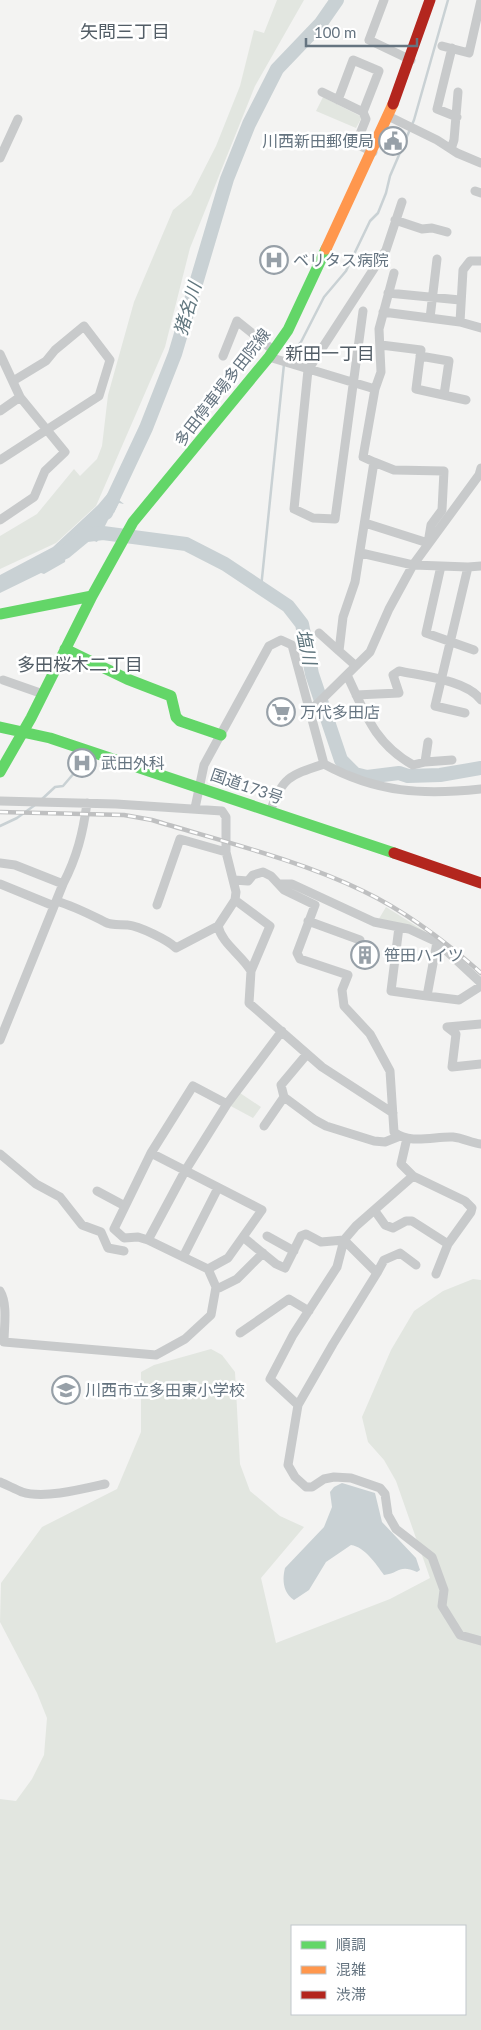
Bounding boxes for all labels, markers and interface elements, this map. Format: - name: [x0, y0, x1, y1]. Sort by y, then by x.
- scale bar: [306, 15, 417, 47]
- district label: 矢問三丁目: [80, 20, 170, 42]
- text: 100 m: [314, 23, 356, 41]
- public building icon: 川西新田郵便局: [378, 126, 408, 156]
- place label: 川西新田郵便局: [262, 131, 374, 150]
- hospital icon: ベリタス病院: [259, 245, 289, 275]
- place label: ベリタス病院: [293, 250, 389, 269]
- water label: 猪名川: [169, 278, 206, 338]
- street label: 多田停車場多田院線: [170, 324, 273, 449]
- district label: 新田一丁目: [285, 342, 375, 364]
- water label: 塩川: [292, 627, 322, 669]
- district label: 多田桜木二丁目: [17, 653, 143, 675]
- supermarket icon: 万代多田店: [266, 697, 296, 727]
- place label: 万代多田店: [300, 702, 380, 721]
- hospital icon: 武田外科: [67, 748, 97, 778]
- place label: 武田外科: [101, 753, 165, 772]
- street label: 国道173号: [208, 764, 286, 807]
- building icon: 笹田ハイツ: [350, 940, 380, 970]
- place label: 笹田ハイツ: [384, 945, 464, 964]
- school or university icon: 川西市立多田東小学校: [51, 1375, 81, 1405]
- place label: 川西市立多田東小学校: [85, 1380, 245, 1399]
- legend: [291, 1925, 466, 2015]
- text: 順調: [336, 1935, 366, 1953]
- text: 混雑: [336, 1960, 366, 1978]
- text: 渋滞: [336, 1985, 366, 2003]

